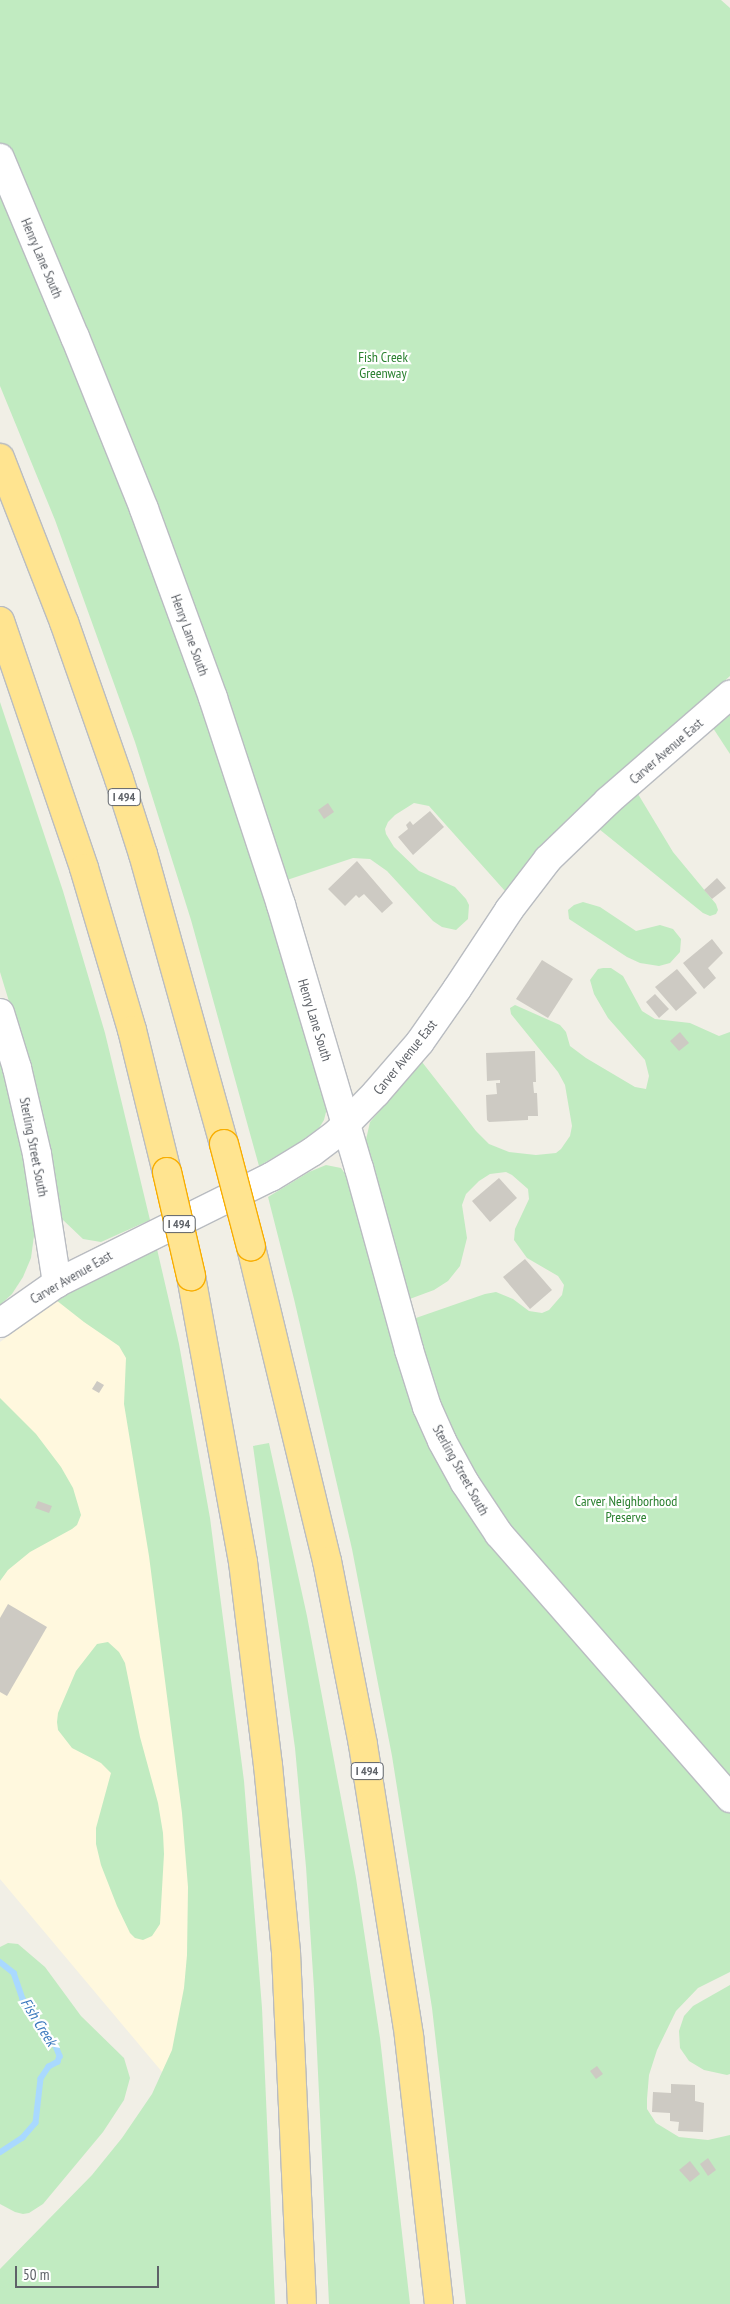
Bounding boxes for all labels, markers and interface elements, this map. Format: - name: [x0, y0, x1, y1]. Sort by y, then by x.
- street label: Henry Lane South: [18, 215, 66, 301]
- park label: Fish Creek Greenway: [358, 349, 408, 382]
- street label: Henry Lane South: [167, 592, 213, 678]
- street label: Carver Avenue East: [626, 714, 706, 788]
- road number: I 494: [106, 788, 142, 806]
- street label: Henry Lane South: [294, 977, 336, 1063]
- street label: Carver Avenue East: [369, 1016, 441, 1098]
- street label: Sterling Street South: [16, 1096, 52, 1198]
- road number: I 494: [162, 1214, 196, 1234]
- street label: Carver Avenue East: [27, 1247, 115, 1307]
- street label: Sterling Street South: [429, 1422, 493, 1518]
- park label: Carver Neighborhood Preserve: [575, 1493, 677, 1525]
- road number: I 494: [350, 1762, 384, 1780]
- water label: Fish Creek: [17, 1995, 61, 2049]
- scale bar: [18, 2256, 161, 2288]
- text: 50 m: [23, 2265, 49, 2284]

